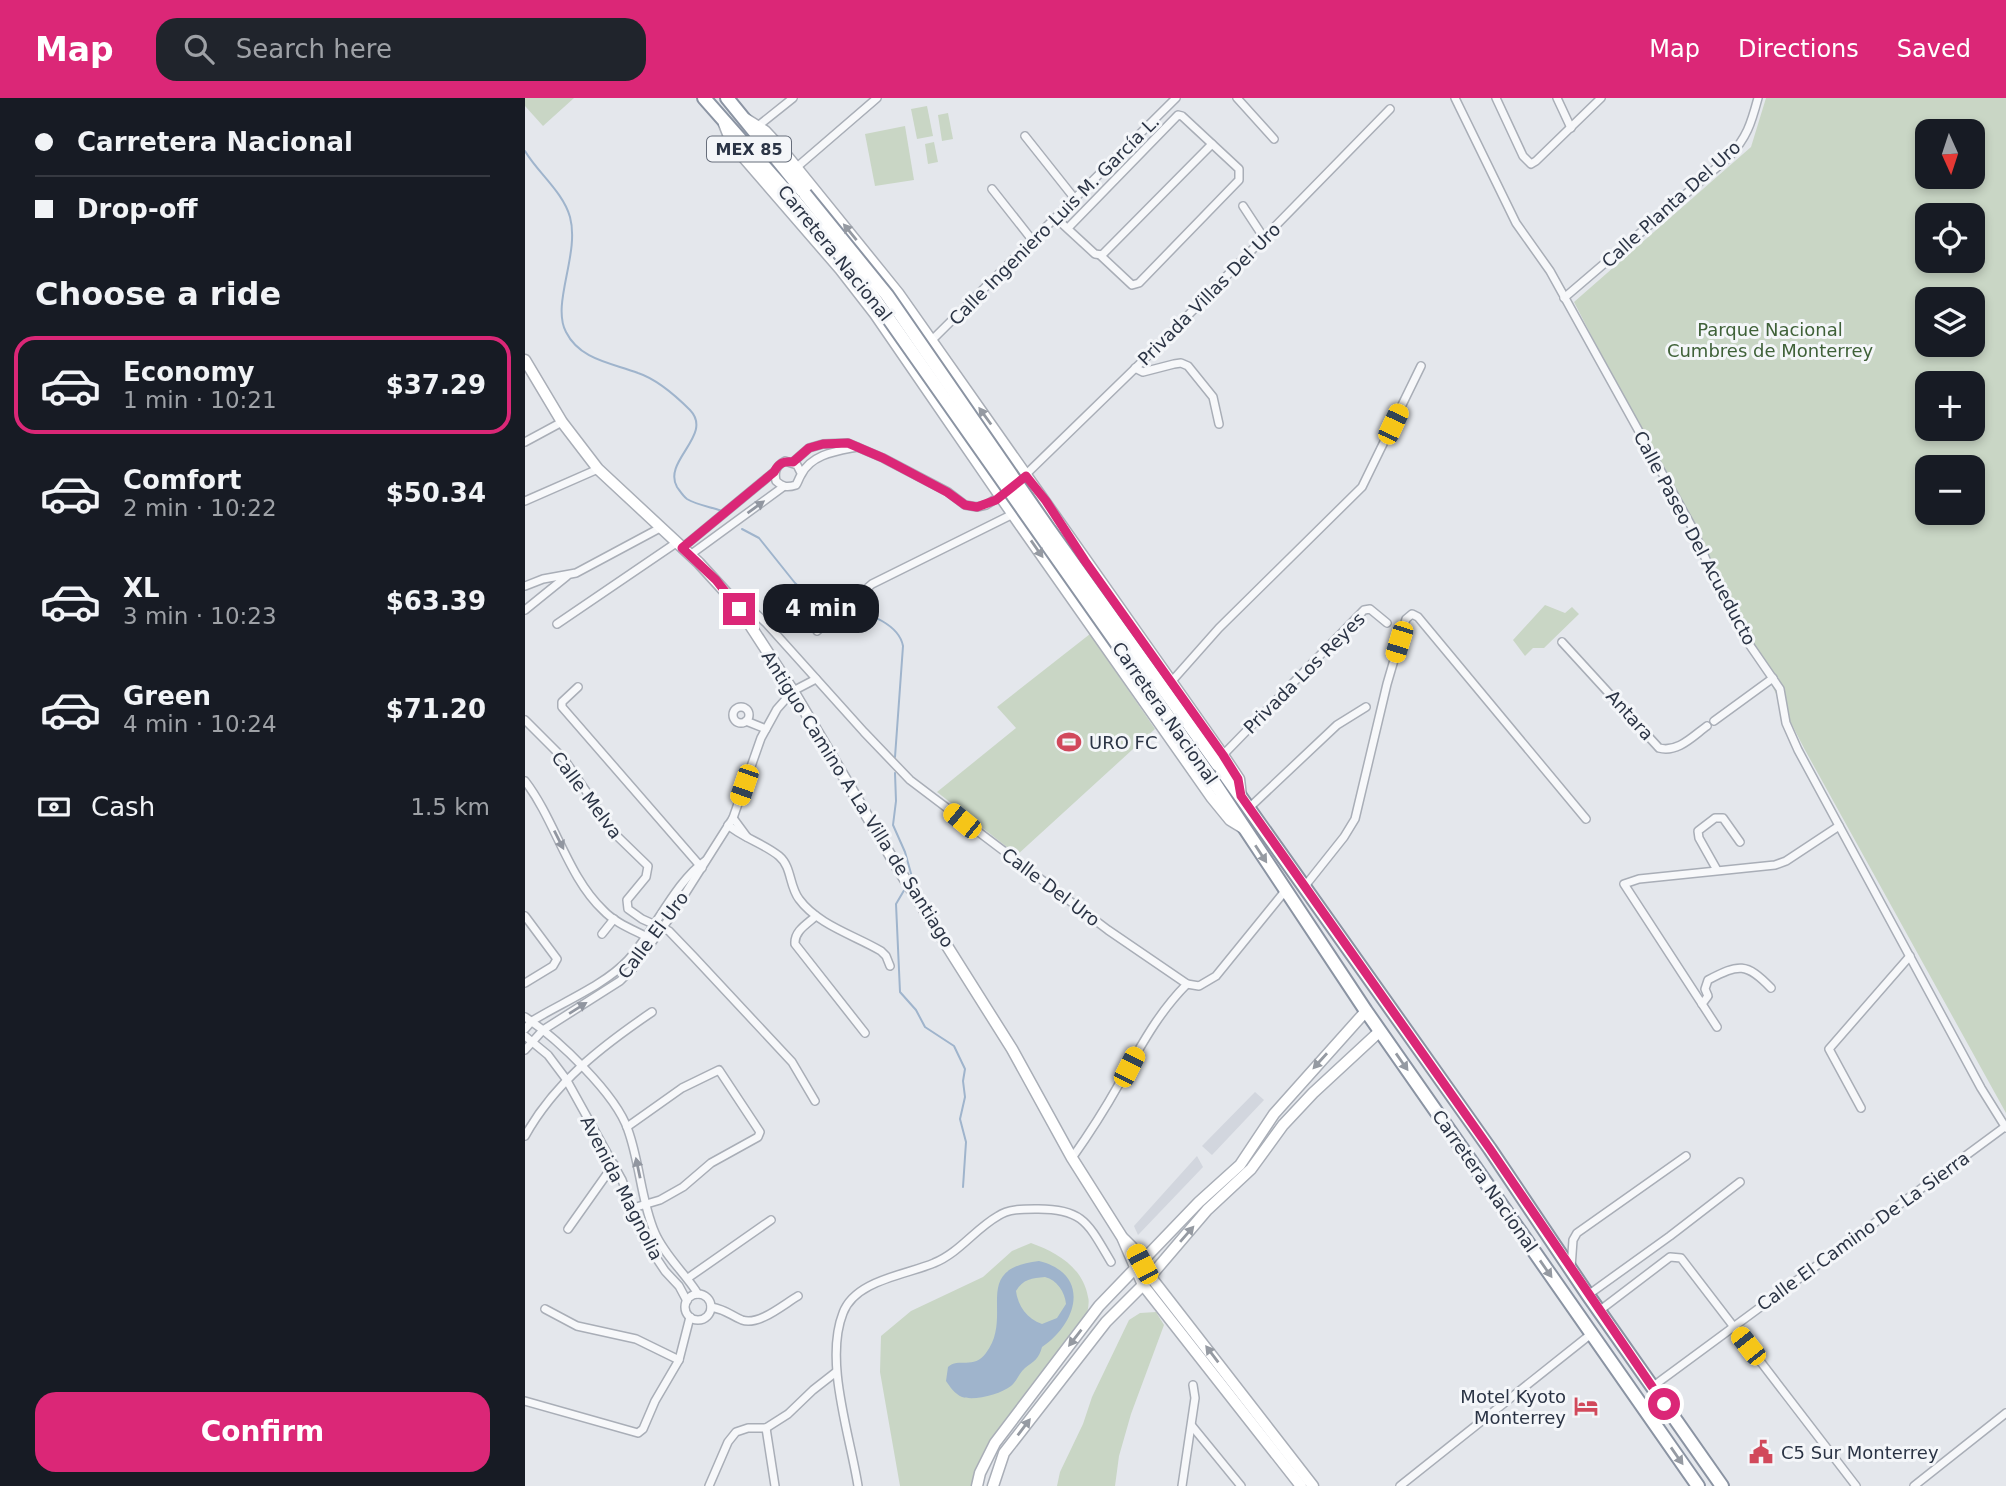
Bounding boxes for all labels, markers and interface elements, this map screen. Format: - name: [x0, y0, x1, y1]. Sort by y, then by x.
- search box: [156, 18, 646, 81]
- text: Map: [35, 30, 114, 69]
- icon: search: [180, 30, 218, 68]
- text: Search here: [236, 34, 392, 64]
- text: Map: [1649, 35, 1700, 63]
- text: Directions: [1738, 35, 1859, 63]
- text: Saved: [1897, 35, 1971, 63]
- street label: Calle Ingeniero Luis M. García L.: [945, 111, 1163, 329]
- north arrow: [1915, 119, 1985, 189]
- map controls: [1915, 119, 1985, 525]
- text: Carretera Nacional: [77, 127, 353, 157]
- road number: MEX 85: [707, 136, 791, 162]
- street label: Calle Planta Del Uro: [1597, 136, 1745, 272]
- street label: Carretera Nacional: [774, 181, 896, 325]
- text: Drop-off: [77, 194, 198, 224]
- button: locate: [1915, 203, 1985, 273]
- street label: Privada Villas Del Uro: [1133, 218, 1285, 370]
- one-way arrow: [843, 224, 858, 242]
- text: Choose a ride: [35, 275, 281, 313]
- button: layers: [1915, 287, 1985, 357]
- park label: Parque Nacional Cumbres de Monterrey: [1667, 319, 1873, 361]
- icon: car: [39, 354, 102, 417]
- text: Economy: [123, 357, 254, 387]
- text: $37.29: [386, 370, 486, 400]
- button: +: [1915, 371, 1985, 441]
- text: 1 min · 10:21: [123, 387, 277, 413]
- car: [1375, 401, 1412, 447]
- one-way arrow: [978, 407, 992, 425]
- street label: Calle Paseo Del Acueducto: [1630, 427, 1760, 649]
- button: −: [1915, 455, 1985, 525]
- icon: car: [39, 462, 102, 525]
- text: Comfort: [123, 465, 241, 495]
- text: $50.34: [386, 478, 486, 508]
- text: 2 min · 10:22: [123, 495, 277, 521]
- one-way arrow: [747, 499, 765, 514]
- one-way arrow: [1030, 540, 1044, 558]
- icon: car: [39, 570, 102, 633]
- text: XL: [123, 573, 160, 603]
- callout: 4 min: [763, 584, 879, 634]
- text: $63.39: [386, 586, 486, 616]
- route end: [723, 593, 755, 625]
- text: 4 min: [785, 595, 857, 621]
- text: 3 min · 10:23: [123, 603, 277, 629]
- street label: Privada Los Reyes: [1239, 608, 1369, 738]
- car: [1383, 619, 1416, 665]
- street label: Carretera Nacional: [1108, 638, 1222, 788]
- street label: Antiguo Camino A La Villa de Santiago: [757, 647, 959, 951]
- icon: car: [39, 678, 102, 741]
- text: Green: [123, 681, 211, 711]
- street label: Antara: [1602, 686, 1658, 744]
- text: $71.20: [386, 694, 486, 724]
- text: 4 min · 10:24: [123, 711, 277, 737]
- sports icon: URO FC: [1055, 728, 1083, 756]
- place label: URO FC: [1089, 732, 1158, 753]
- street label: Calle Melva: [547, 747, 627, 843]
- car: [728, 762, 761, 808]
- icon: cash: [35, 788, 73, 826]
- text: Cash: [91, 792, 155, 822]
- text: 1.5 km: [410, 794, 490, 820]
- car: [940, 800, 985, 842]
- one-way arrow: [554, 830, 565, 850]
- street label: Calle Del Uro: [998, 843, 1104, 931]
- one-way arrow: [1254, 845, 1268, 863]
- street label: Calle El Uro: [613, 887, 693, 983]
- one-way arrow: [569, 1001, 588, 1014]
- car: [1111, 1044, 1148, 1090]
- one-way arrow: [1313, 1053, 1328, 1070]
- one-way arrow: [1395, 1053, 1409, 1071]
- street label: Carretera Nacional: [1428, 1106, 1542, 1256]
- street label: Avenida Magnolia: [577, 1112, 667, 1264]
- street label: Calle El Camino De La Sierra: [1753, 1147, 1973, 1315]
- one-way arrow: [633, 1157, 644, 1179]
- one-way arrow: [1179, 1226, 1194, 1243]
- car: [1123, 1241, 1162, 1287]
- one-way arrow: [1539, 1260, 1553, 1278]
- car: [1727, 1323, 1770, 1369]
- one-way arrow: [1067, 1329, 1082, 1347]
- one-way arrow: [1205, 1344, 1219, 1363]
- place label: Motel Kyoto Monterrey: [1460, 1386, 1566, 1428]
- route start: [1648, 1388, 1680, 1420]
- button: Confirm: [35, 1392, 490, 1472]
- hotel icon: Motel Kyoto Monterrey: [1572, 1392, 1600, 1420]
- one-way arrow: [1017, 1417, 1031, 1436]
- public building icon: C5 Sur Monterrey: [1747, 1438, 1775, 1466]
- place label: C5 Sur Monterrey: [1781, 1442, 1939, 1463]
- one-way arrow: [1669, 1447, 1683, 1465]

